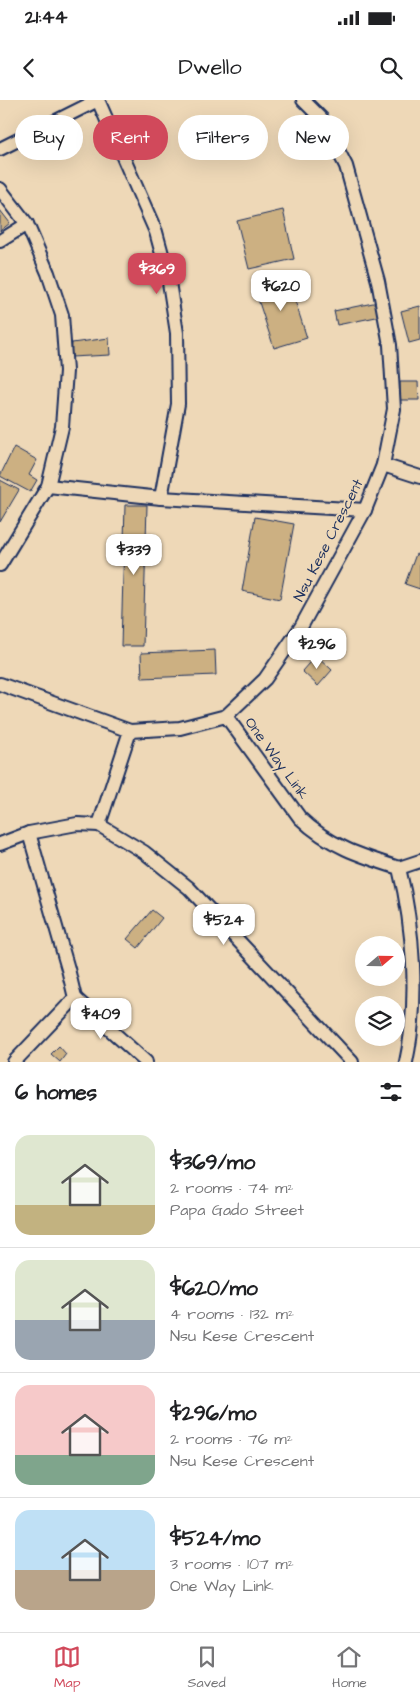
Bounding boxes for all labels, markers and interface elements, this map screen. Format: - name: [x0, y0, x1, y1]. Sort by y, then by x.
- text: 21:44: [25, 4, 67, 31]
- text: Dwello: [178, 52, 242, 83]
- icon: back: [15, 54, 43, 82]
- icon: search: [377, 54, 405, 82]
- chip: Buy: [15, 115, 83, 160]
- chip: Rent: [93, 115, 168, 160]
- chip: Filters: [178, 115, 268, 160]
- chip: New: [278, 115, 349, 160]
- pin: $369: [127, 252, 187, 295]
- text: $369: [139, 258, 175, 280]
- pin: $620: [251, 270, 311, 312]
- text: $620: [262, 275, 300, 297]
- street label: Nsu Kese Crescent: [288, 475, 368, 605]
- pin: $339: [104, 534, 164, 576]
- text: $339: [117, 539, 151, 561]
- pin: $296: [287, 628, 347, 670]
- text: $296: [298, 633, 336, 655]
- street label: One Way Link: [239, 713, 314, 804]
- pin: $524: [194, 904, 254, 946]
- text: $524: [204, 909, 244, 931]
- north arrow: [355, 936, 405, 986]
- map controls: [355, 936, 405, 1046]
- button: layers: [355, 996, 405, 1046]
- pin: $409: [71, 998, 131, 1040]
- text: $409: [82, 1003, 121, 1025]
- text: 6 homes: [15, 1078, 97, 1107]
- icon: filters: [377, 1078, 405, 1106]
- text: $369/mo: [170, 1148, 255, 1177]
- icon: home: [55, 1155, 115, 1215]
- text: 2 rooms · 74 m²: [170, 1177, 294, 1199]
- text: Papa Gado Street: [170, 1199, 304, 1221]
- text: $620/mo: [170, 1274, 258, 1303]
- icon: home: [55, 1280, 115, 1340]
- text: 4 rooms · 132 m²: [170, 1303, 294, 1325]
- text: Nsu Kese Crescent: [170, 1325, 314, 1347]
- text: $296/mo: [170, 1399, 257, 1428]
- icon: home: [55, 1405, 115, 1465]
- text: 2 rooms · 76 m²: [170, 1428, 293, 1450]
- text: Nsu Kese Crescent: [170, 1450, 314, 1472]
- text: $524/mo: [170, 1524, 261, 1553]
- icon: home: [55, 1530, 115, 1590]
- text: 3 rooms · 107 m²: [170, 1553, 294, 1575]
- text: One Way Link: [170, 1575, 273, 1597]
- tab: Map: [53, 1643, 81, 1693]
- tab: Saved: [188, 1643, 226, 1693]
- tab: Home: [332, 1643, 367, 1693]

